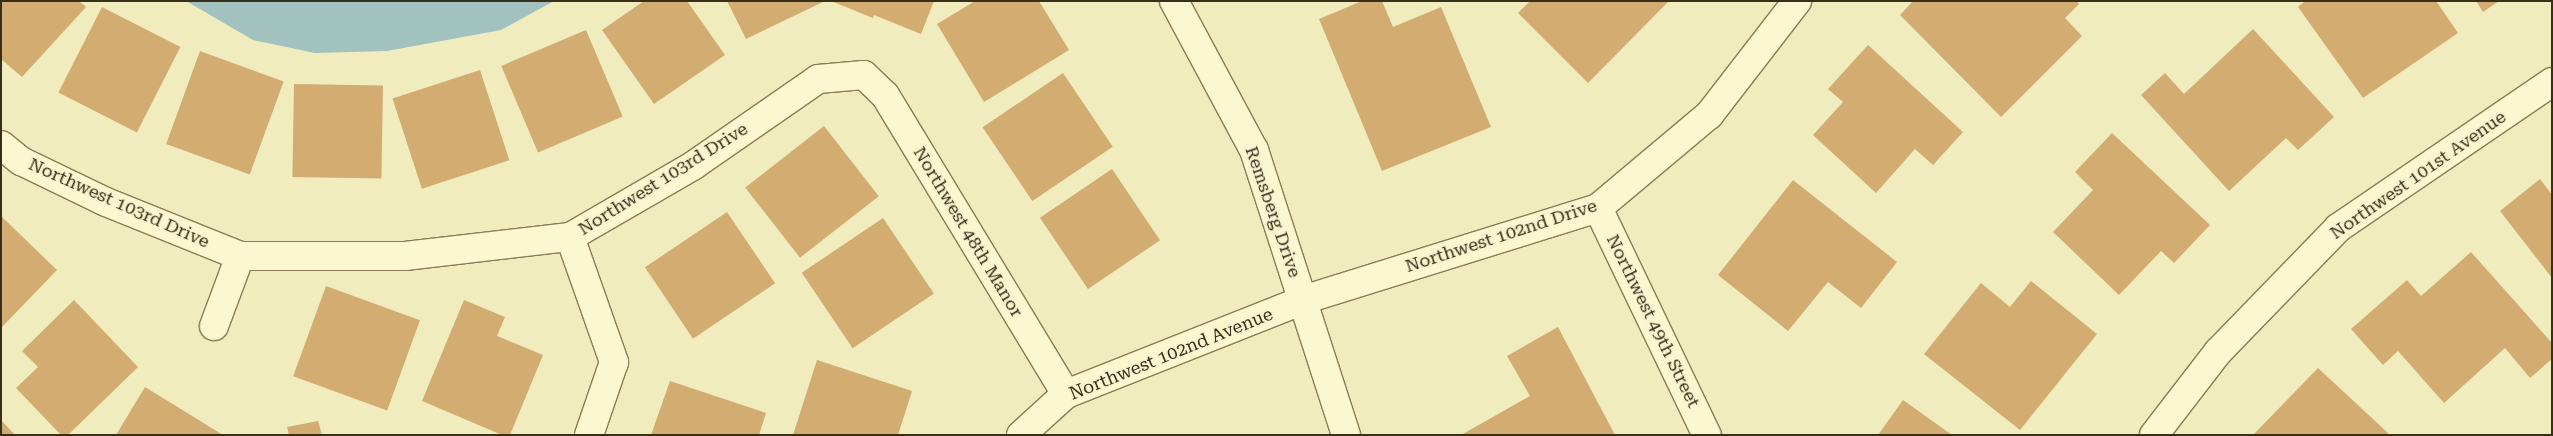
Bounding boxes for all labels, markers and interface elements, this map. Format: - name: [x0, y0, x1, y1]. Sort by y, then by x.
- street label: Northwest 101st Avenue: [2326, 106, 2510, 244]
- street label: Northwest 103rd Drive: [574, 118, 752, 240]
- street label: Northwest 48th Manor: [908, 143, 1028, 321]
- street label: Remsberg Drive: [1240, 143, 1306, 281]
- street label: Northwest 103rd Drive: [25, 153, 213, 253]
- street label: Northwest 102nd Drive: [1402, 195, 1600, 277]
- street label: Northwest 49th Street: [1602, 231, 1704, 411]
- street label: Northwest 102nd Avenue: [1066, 303, 1276, 405]

